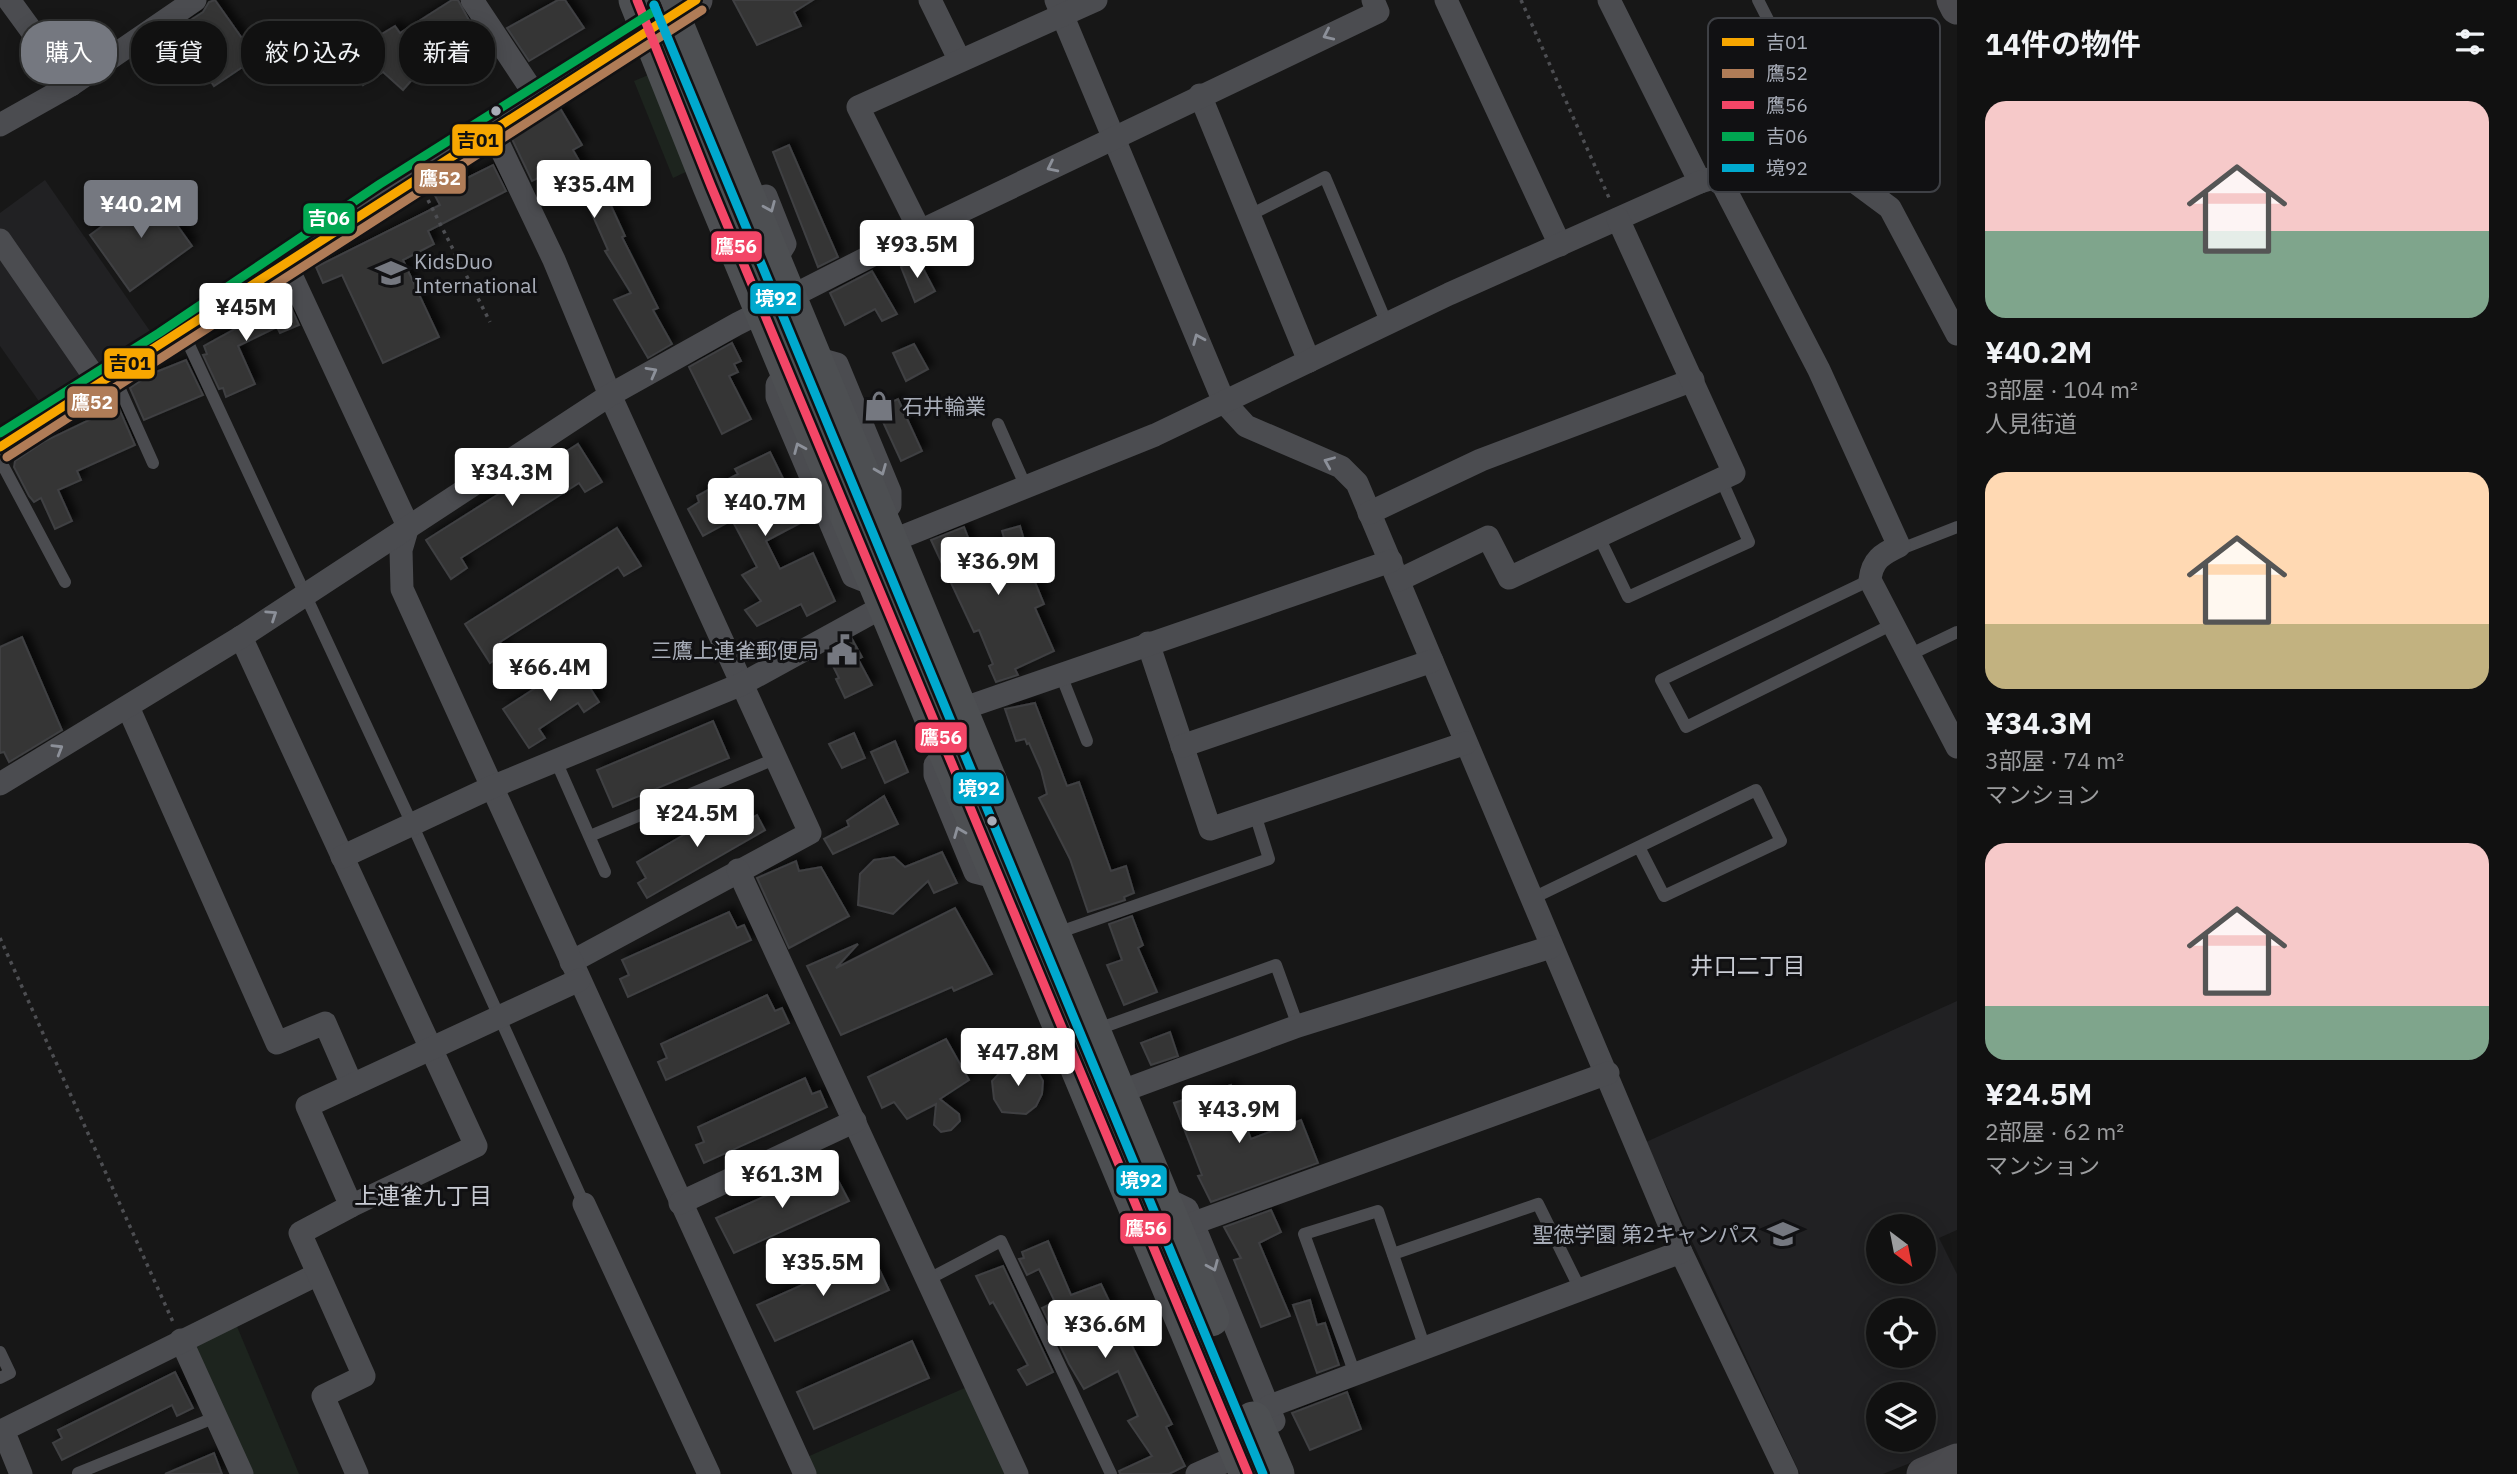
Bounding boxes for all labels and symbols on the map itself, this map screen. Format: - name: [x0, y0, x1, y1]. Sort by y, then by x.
- legend: [1708, 18, 1940, 192]
- one-way arrow: [1323, 27, 1336, 41]
- text: 吉01: [1766, 30, 1808, 54]
- text: 鷹52: [1766, 61, 1808, 85]
- text: 鷹56: [1766, 93, 1808, 117]
- unlabelled marker: [489, 104, 503, 118]
- line badge: 吉01: [451, 123, 504, 157]
- text: 吉06: [1766, 124, 1808, 148]
- text: 吉01: [457, 128, 499, 152]
- text: 境92: [1766, 156, 1808, 180]
- one-way arrow: [1047, 159, 1059, 173]
- pin: ¥35.4M: [537, 160, 651, 220]
- line badge: 鷹52: [413, 162, 467, 195]
- text: 鷹52: [419, 166, 461, 190]
- pin: ¥40.2M: [84, 180, 198, 240]
- one-way arrow: [762, 200, 776, 212]
- line badge: 吉06: [302, 202, 356, 235]
- text: 吉06: [308, 206, 350, 230]
- pin: ¥93.5M: [860, 220, 974, 280]
- line badge: 鷹56: [710, 230, 763, 263]
- text: 鷹56: [715, 234, 757, 258]
- place label: KidsDuo International: [414, 247, 538, 299]
- school or university icon: KidsDuo International: [374, 256, 408, 290]
- line badge: 境92: [749, 282, 802, 315]
- pin: ¥45M: [205, 284, 287, 343]
- text: 境92: [755, 286, 797, 310]
- one-way arrow: [1192, 334, 1206, 346]
- line badge: 吉01: [103, 347, 156, 380]
- text: 吉01: [109, 351, 151, 375]
- one-way arrow: [645, 367, 657, 380]
- line badge: 鷹52: [66, 385, 119, 419]
- shop icon: 石井輪業: [862, 389, 896, 423]
- text: 鷹52: [71, 390, 113, 414]
- place label: 石井輪業: [902, 392, 986, 420]
- one-way arrow: [793, 443, 807, 455]
- pin: ¥34.3M: [455, 448, 569, 508]
- one-way arrow: [1324, 456, 1336, 470]
- one-way arrow: [873, 463, 887, 476]
- pin: ¥40.7M: [708, 478, 822, 538]
- pin: ¥36.9M: [941, 538, 1055, 597]
- one-way arrow: [264, 611, 277, 624]
- public building icon: 三鷹上連雀郵便局: [825, 633, 859, 667]
- place label: 三鷹上連雀郵便局: [651, 636, 819, 664]
- pin: ¥66.4M: [493, 644, 607, 703]
- line badge: 鷹56: [914, 721, 968, 754]
- text: 鷹56: [920, 725, 962, 749]
- one-way arrow: [51, 744, 64, 757]
- line badge: 境92: [952, 771, 1005, 805]
- text: 境92: [958, 776, 1000, 800]
- pin: ¥24.5M: [640, 790, 754, 849]
- unlabelled marker: [985, 814, 999, 828]
- one-way arrow: [953, 827, 967, 840]
- district label: 井口二丁目: [1691, 950, 1806, 980]
- pin: ¥47.8M: [961, 1028, 1075, 1088]
- pin: ¥43.9M: [1182, 1086, 1296, 1145]
- pin: ¥61.3M: [725, 1150, 839, 1210]
- line badge: 境92: [1115, 1164, 1168, 1197]
- text: 境92: [1120, 1168, 1162, 1192]
- district label: 上連雀九丁目: [354, 1180, 492, 1210]
- line badge: 鷹56: [1119, 1212, 1172, 1245]
- north arrow: [1866, 1214, 1936, 1284]
- text: 鷹56: [1125, 1216, 1167, 1240]
- school or university icon: 聖徳学園 第2キャンパス: [1766, 1217, 1800, 1251]
- place label: 聖徳学園 第2キャンパス: [1532, 1220, 1760, 1248]
- pin: ¥35.5M: [766, 1238, 880, 1298]
- one-way arrow: [1204, 1260, 1218, 1272]
- pin: ¥36.6M: [1048, 1300, 1162, 1360]

